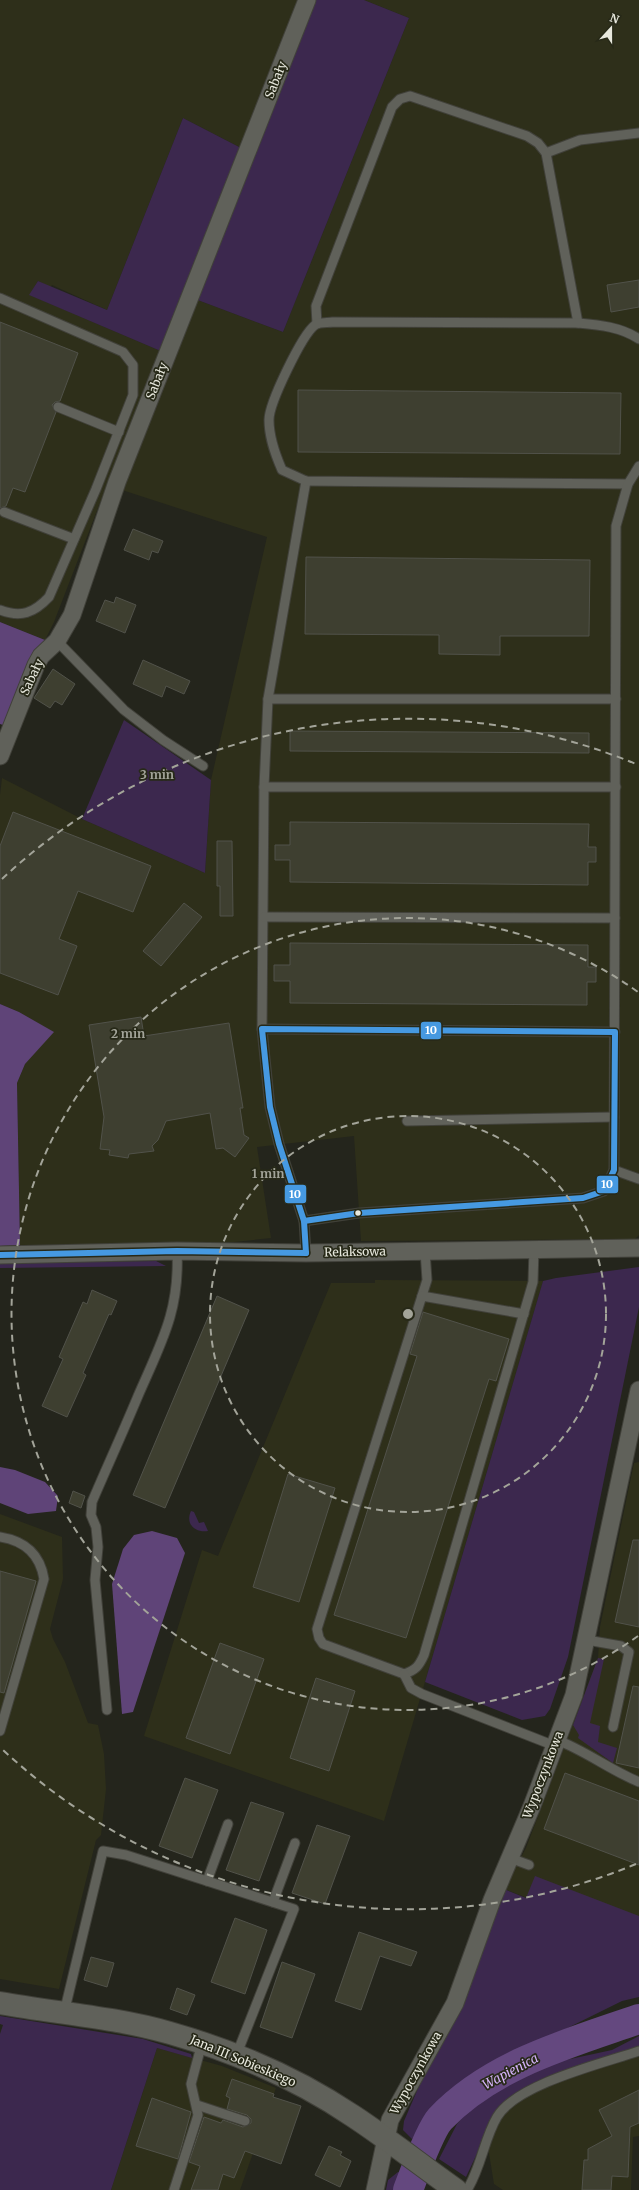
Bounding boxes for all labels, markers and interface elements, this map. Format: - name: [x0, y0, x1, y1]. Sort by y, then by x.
- north arrow: [591, 8, 631, 48]
- text: N: [608, 11, 621, 27]
- street label: Sabały: [261, 59, 290, 101]
- street label: Sabały: [142, 360, 171, 402]
- street label: Sabały: [17, 656, 47, 698]
- text: 3 min: [140, 767, 174, 782]
- line badge: 10: [420, 1021, 442, 1040]
- text: 10: [425, 1023, 437, 1037]
- text: 2 min: [111, 1026, 145, 1041]
- text: 1 min: [252, 1166, 284, 1181]
- line badge: 10: [596, 1175, 619, 1194]
- text: 10: [601, 1177, 613, 1191]
- line badge: 10: [284, 1184, 307, 1204]
- text: 10: [289, 1187, 301, 1201]
- unlabelled marker: [353, 1208, 363, 1218]
- street label: Relaksowa: [324, 1243, 387, 1260]
- centre of rings: [401, 1307, 415, 1321]
- street label: Wypoczynkowa: [519, 1729, 566, 1822]
- street label: Wypoczynkowa: [386, 2028, 445, 2118]
- street label: Jana III Sobieskiego: [187, 2031, 298, 2090]
- water label: Wapienica: [479, 2050, 541, 2093]

